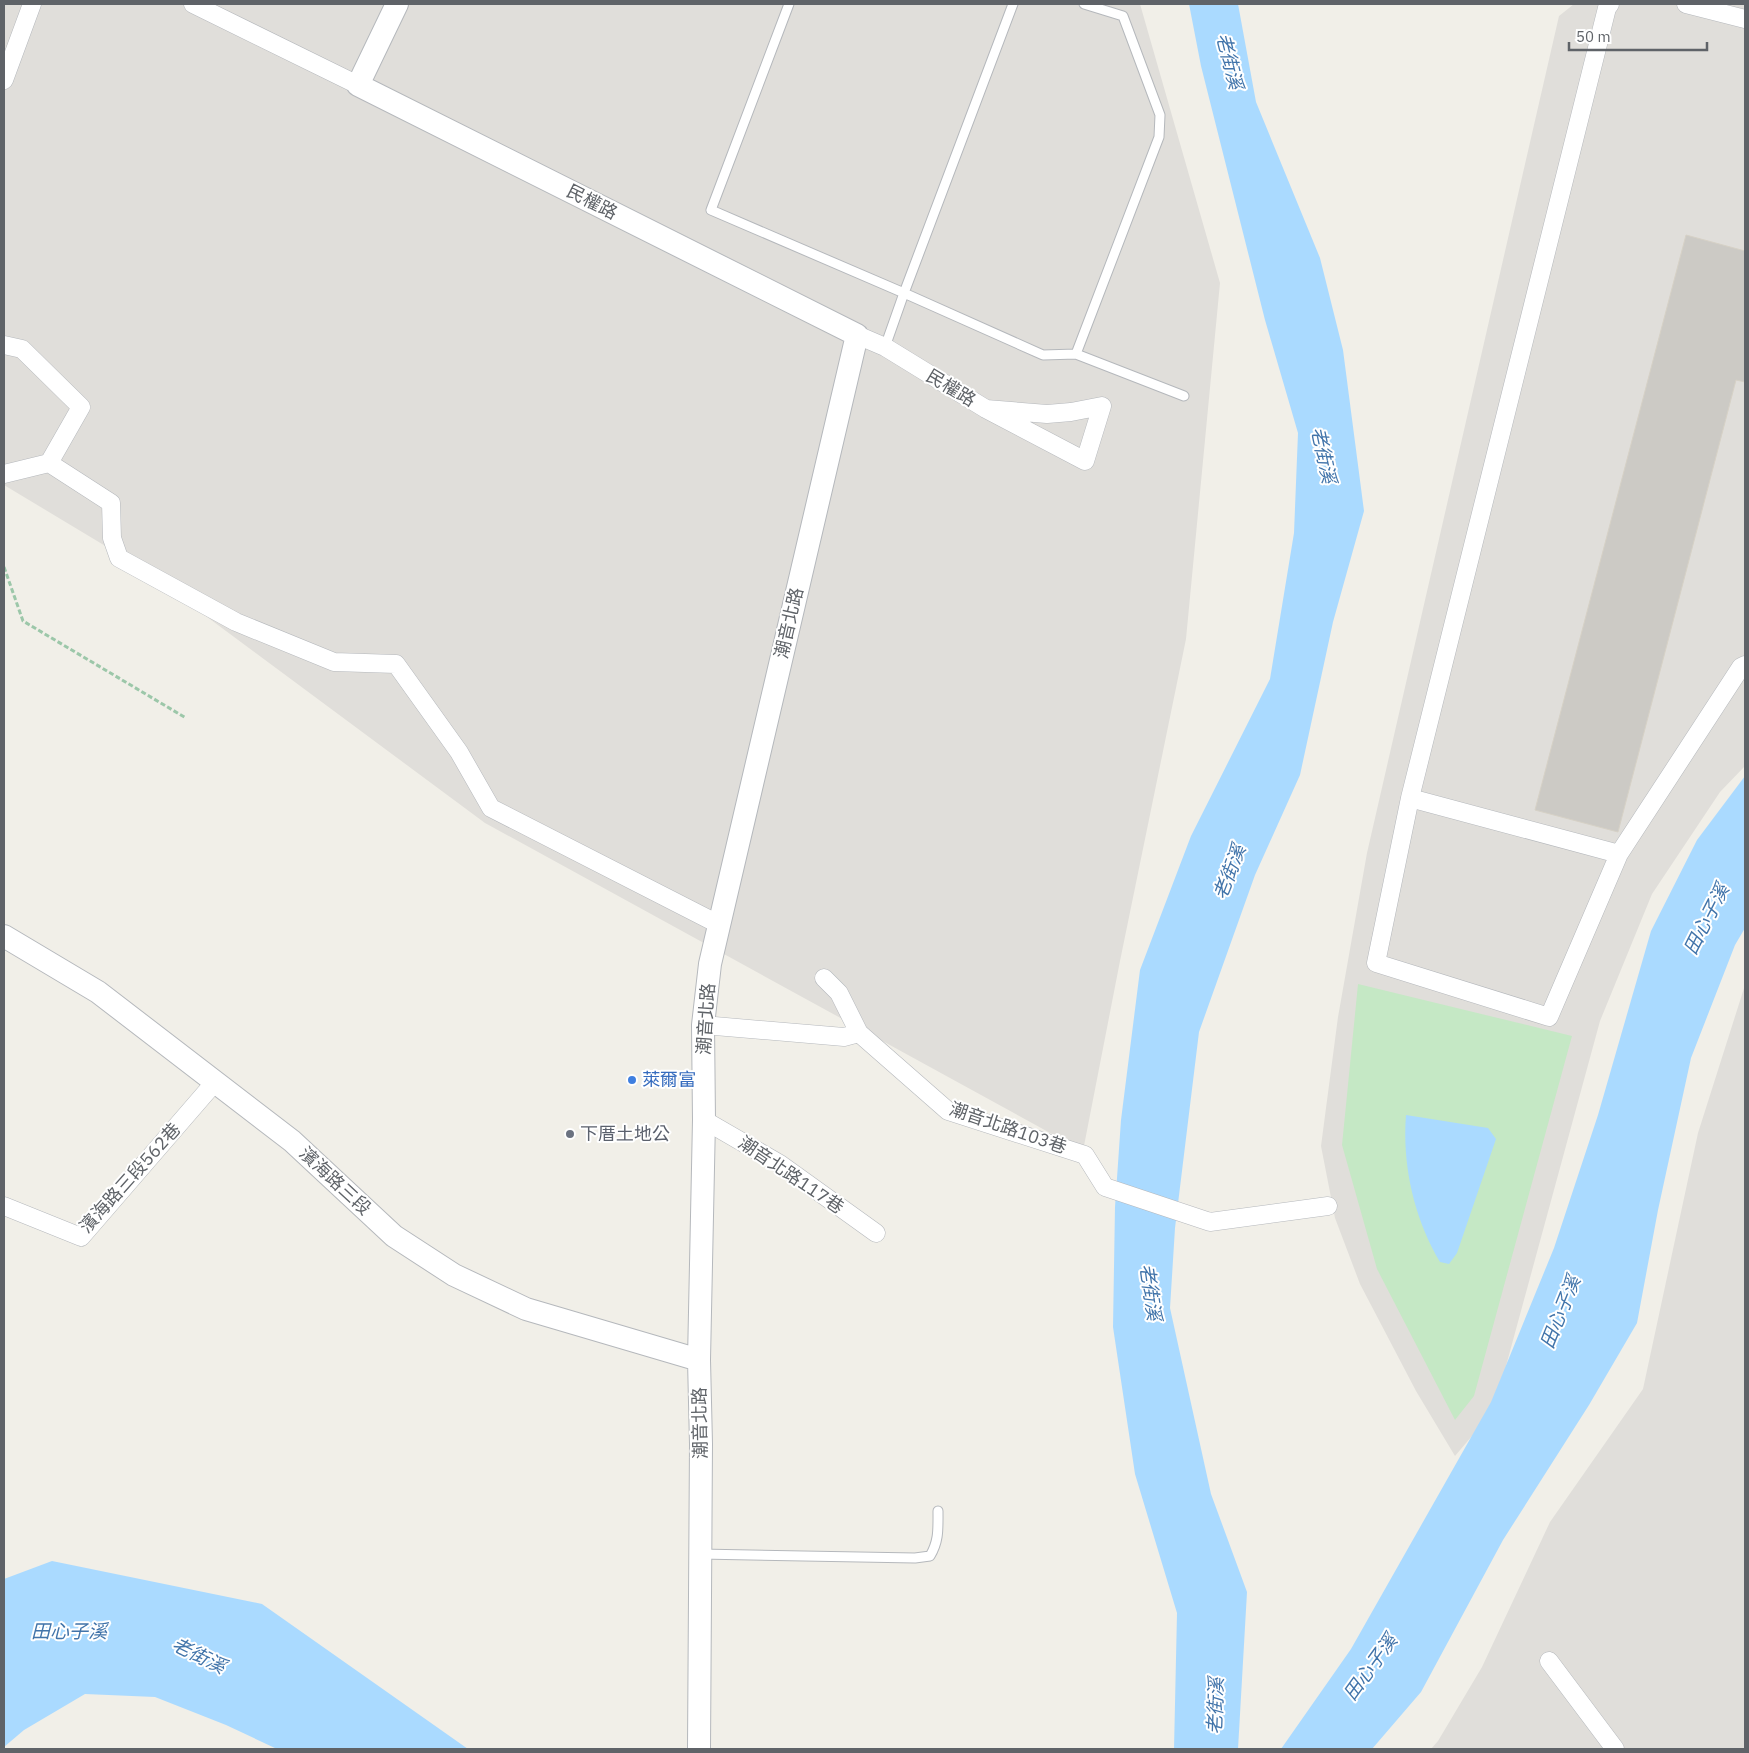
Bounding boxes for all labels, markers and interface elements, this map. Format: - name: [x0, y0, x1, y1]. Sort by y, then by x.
- scale bar: [1569, 20, 1706, 52]
- text: 50 m: [1576, 27, 1611, 46]
- water label: 老街溪: [1211, 30, 1249, 94]
- street label: 民權路: [563, 179, 622, 224]
- street label: 民權路: [922, 364, 980, 411]
- water label: 老街溪: [1306, 425, 1342, 488]
- street label: 潮音北路: [769, 585, 808, 661]
- water label: 老街溪: [1208, 838, 1251, 903]
- water label: 田心子溪: [1678, 877, 1735, 958]
- street label: 潮音北路: [692, 982, 719, 1056]
- place label: 萊爾富: [642, 1068, 696, 1091]
- marker: 萊爾富: [626, 1074, 638, 1086]
- street label: 潮音北路103巷: [947, 1097, 1070, 1158]
- street label: 濱海路三段562巷: [74, 1118, 185, 1238]
- place label: 下厝土地公: [580, 1122, 670, 1145]
- marker: 下厝土地公: [564, 1128, 576, 1140]
- street label: 潮音北路117巷: [734, 1131, 848, 1218]
- street label: 濱海路三段: [295, 1142, 376, 1220]
- water label: 老街溪: [1135, 1262, 1167, 1325]
- water label: 田心子溪: [1535, 1269, 1586, 1352]
- street label: 潮音北路: [687, 1387, 712, 1459]
- water label: 田心子溪: [31, 1619, 110, 1643]
- water label: 田心子溪: [1338, 1627, 1404, 1705]
- water label: 老街溪: [168, 1632, 233, 1680]
- water label: 老街溪: [1202, 1674, 1228, 1735]

